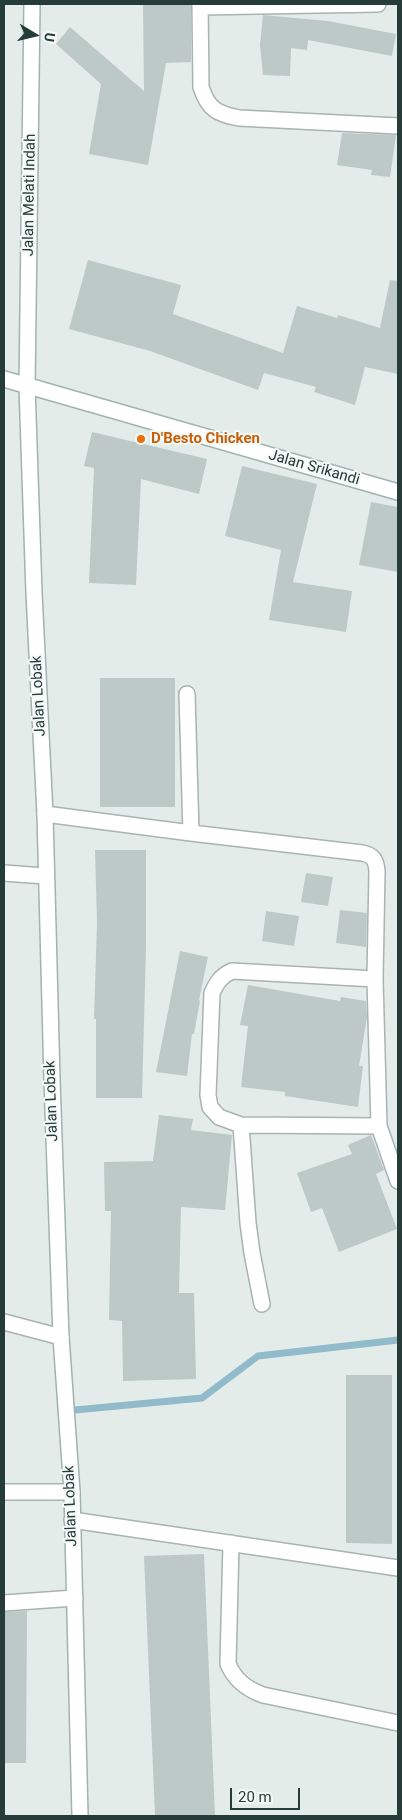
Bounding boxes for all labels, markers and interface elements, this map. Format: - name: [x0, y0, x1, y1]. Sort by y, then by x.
- north arrow: [10, 10, 60, 60]
- text: U: [41, 32, 58, 43]
- street label: Jalan Melati Indah: [20, 134, 40, 256]
- place label: D'Besto Chicken: [151, 430, 260, 448]
- marker: D'Besto Chicken: [135, 433, 147, 445]
- street label: Jalan Srikandi: [266, 446, 362, 490]
- street label: Jalan Lobak: [28, 655, 50, 737]
- street label: Jalan Lobak: [42, 1060, 62, 1142]
- street label: Jalan Lobak: [61, 1465, 81, 1547]
- scale bar: [232, 1778, 302, 1810]
- text: 20 m: [238, 1788, 272, 1806]

